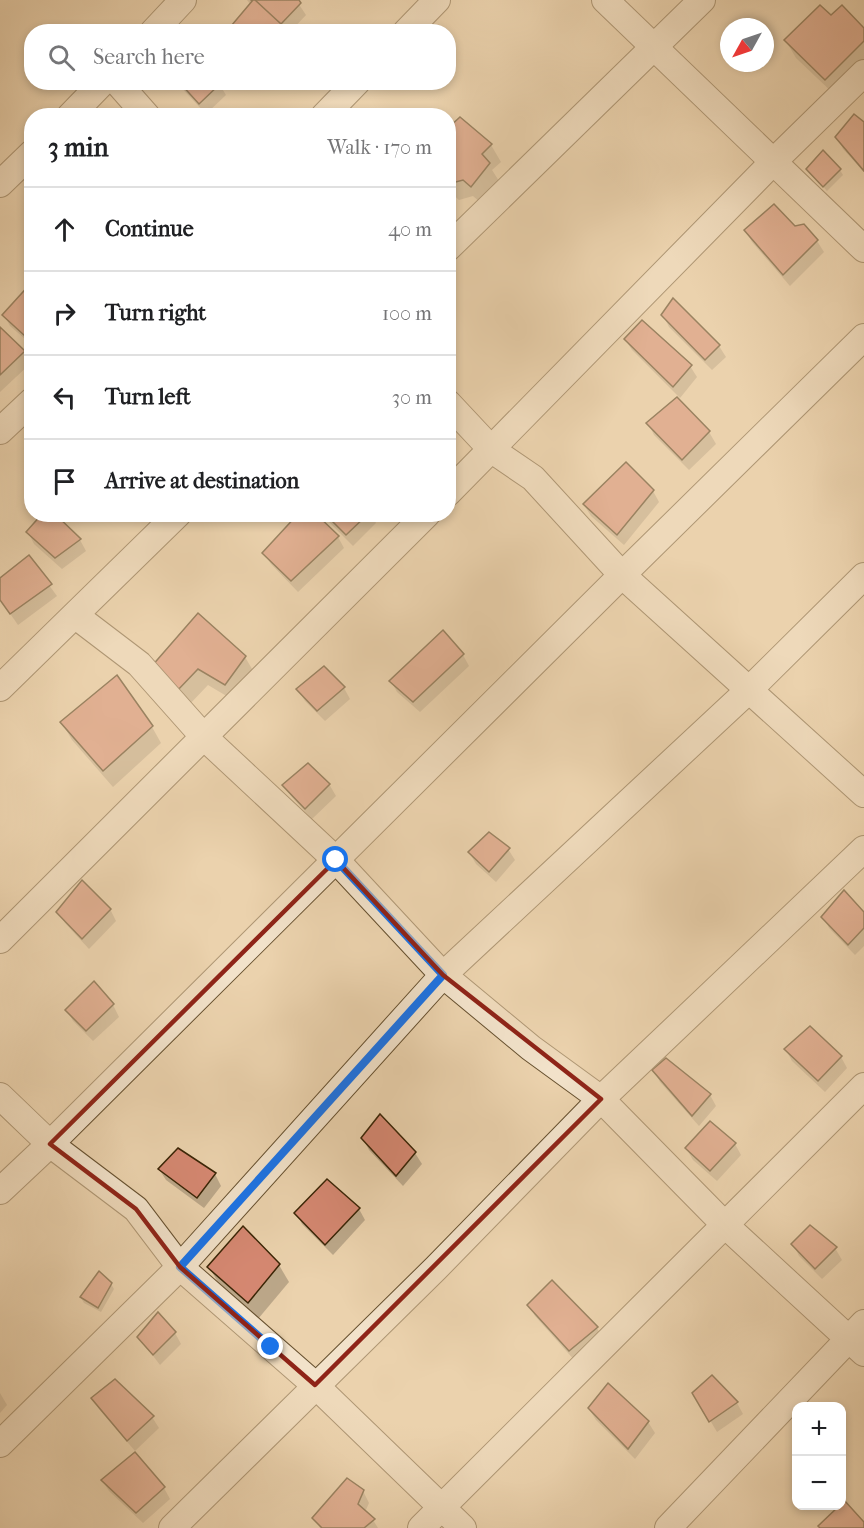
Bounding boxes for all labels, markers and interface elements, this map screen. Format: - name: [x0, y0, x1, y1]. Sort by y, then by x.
- north arrow: [720, 18, 774, 72]
- search box: [24, 24, 456, 90]
- icon: search: [45, 41, 78, 74]
- text: Search here: [93, 44, 205, 70]
- text: 3 min: [48, 132, 109, 163]
- text: Walk · 170 m: [327, 136, 432, 159]
- icon: ahead: [48, 213, 81, 246]
- text: Continue: [105, 216, 194, 242]
- text: 40 m: [388, 218, 432, 241]
- icon: right: [48, 297, 81, 330]
- text: Turn right: [105, 300, 206, 326]
- text: 100 m: [382, 302, 432, 325]
- icon: left: [48, 381, 81, 414]
- text: Turn left: [105, 384, 191, 410]
- text: 30 m: [392, 386, 432, 409]
- icon: arrive: [48, 465, 81, 498]
- text: Arrive at destination: [105, 468, 299, 494]
- route start: [322, 846, 348, 872]
- route end: [257, 1333, 283, 1359]
- map controls: [792, 1402, 846, 1510]
- button: +: [792, 1402, 846, 1456]
- button: −: [792, 1456, 846, 1510]

